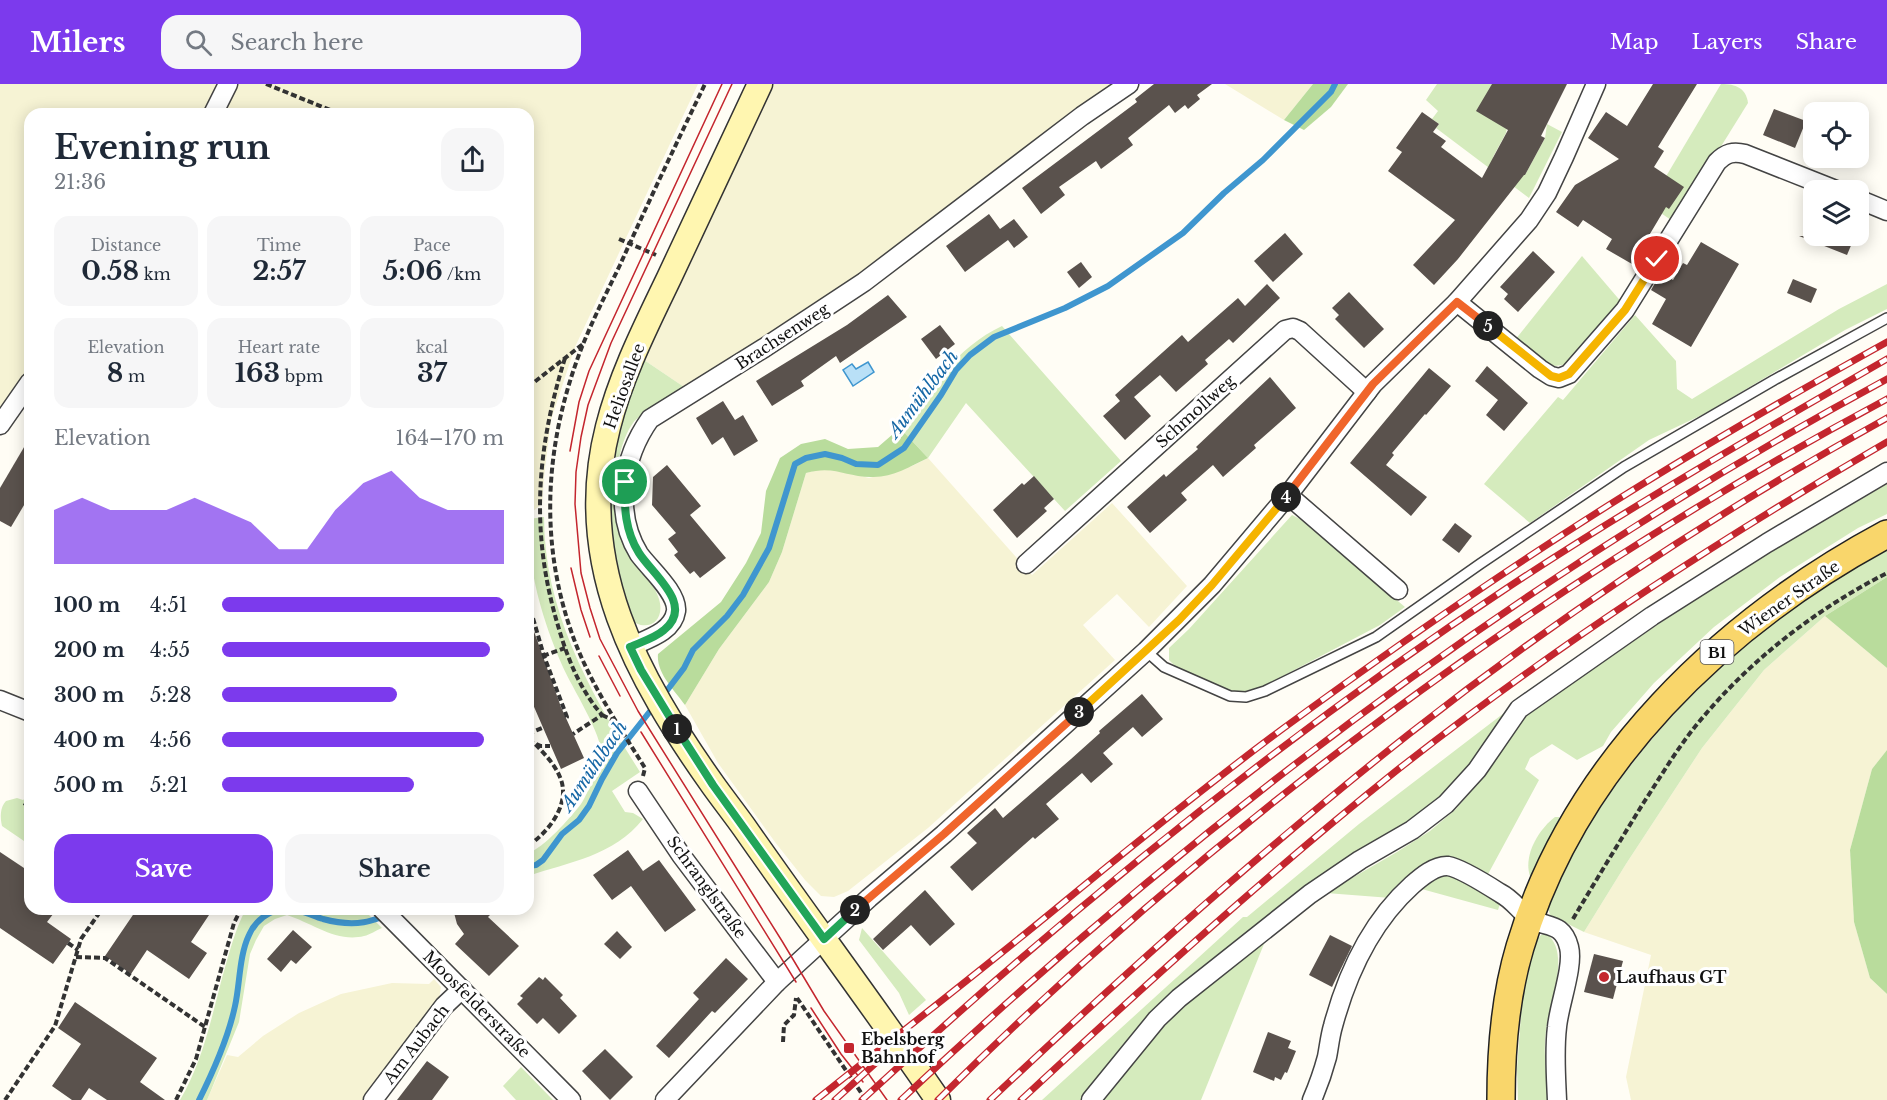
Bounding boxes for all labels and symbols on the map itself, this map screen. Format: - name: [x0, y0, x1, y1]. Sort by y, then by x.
- pin: [1631, 233, 1682, 284]
- street label: Brachsenweg: [731, 298, 833, 374]
- pin: 5: [1473, 311, 1503, 341]
- street label: Heliosallee: [599, 340, 649, 432]
- water label: Aumühlbach: [882, 346, 963, 444]
- street label: Schmollweg: [1151, 370, 1239, 452]
- pin: [599, 456, 650, 507]
- pin: 4: [1271, 482, 1301, 512]
- street label: Wiener Straße: [1734, 556, 1843, 641]
- road number: B1: [1700, 640, 1734, 664]
- pin: 3: [1064, 697, 1094, 727]
- pin: 1: [662, 714, 692, 744]
- water label: Aumühlbach: [555, 717, 632, 817]
- street label: Schranglstraße: [663, 832, 751, 942]
- pin: 2: [840, 895, 870, 925]
- street label: Moosfelderstraße: [419, 946, 535, 1062]
- place label: Laufhaus GT: [1616, 967, 1727, 987]
- marker: Laufhaus GT: [1597, 970, 1611, 984]
- street label: Am Aubach: [378, 1000, 453, 1088]
- place label: Ebelsberg Bahnhof: [861, 1029, 946, 1067]
- marker: Ebelsberg Bahnhof: [842, 1041, 856, 1055]

